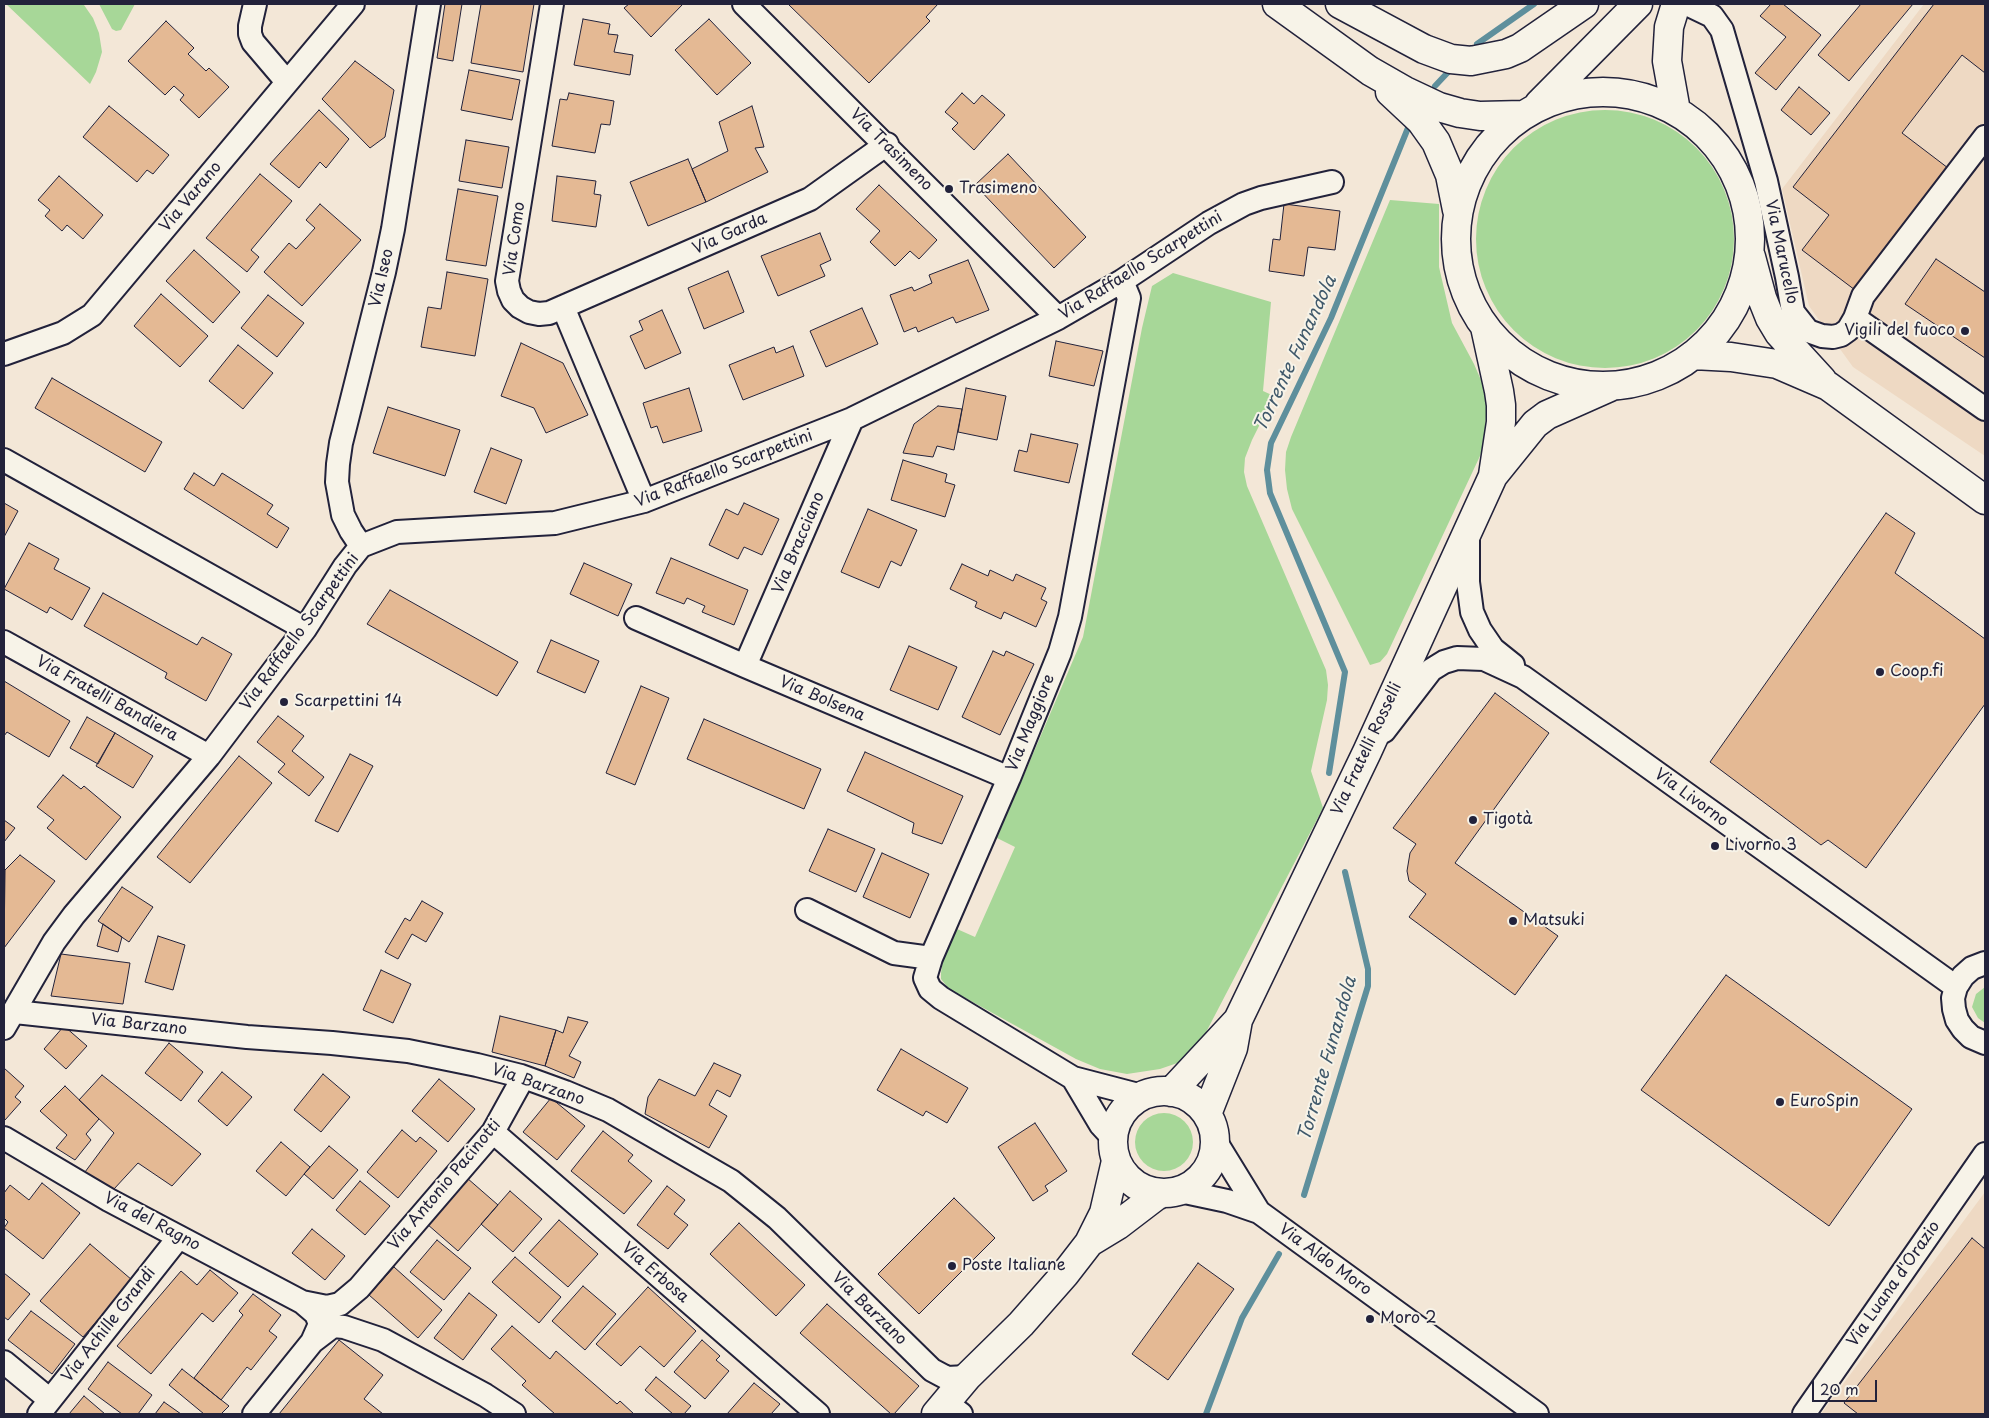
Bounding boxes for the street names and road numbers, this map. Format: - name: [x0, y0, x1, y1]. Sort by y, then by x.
- street label: Via Trasimeno: [846, 105, 936, 195]
- street label: Via Varano: [156, 158, 226, 236]
- street label: Via Marucello: [1761, 198, 1801, 306]
- street label: Via Como: [500, 201, 530, 277]
- street label: Via Raffaello Scarpettini: [1056, 208, 1226, 324]
- street label: Via Garda: [690, 209, 770, 259]
- street label: Via Iseo: [366, 247, 398, 309]
- street label: Via Raffaello Scarpettini: [632, 426, 816, 512]
- street label: Via Bracciano: [769, 489, 829, 597]
- street label: Via Raffaello Scarpettini: [237, 550, 363, 714]
- street label: Via Fratelli Bandiera: [33, 652, 181, 746]
- street label: Via Bolsena: [776, 672, 868, 726]
- street label: Via Maggiore: [1003, 672, 1059, 774]
- street label: Via Fratelli Rosselli: [1328, 680, 1406, 818]
- street label: Via Livorno: [1650, 765, 1732, 831]
- street label: Via Barzano: [90, 1010, 188, 1040]
- street label: Via Barzano: [489, 1060, 587, 1110]
- street label: Via Antonio Pacinotti: [385, 1116, 505, 1254]
- street label: Via del Ragno: [101, 1189, 203, 1255]
- street label: Via Luana d'Orazio: [1844, 1218, 1944, 1350]
- street label: Via Aldo Moro: [1275, 1220, 1375, 1300]
- street label: Via Erbosa: [618, 1239, 692, 1307]
- street label: Via Achille Grandi: [58, 1264, 160, 1386]
- street label: Via Barzano: [828, 1269, 910, 1349]

